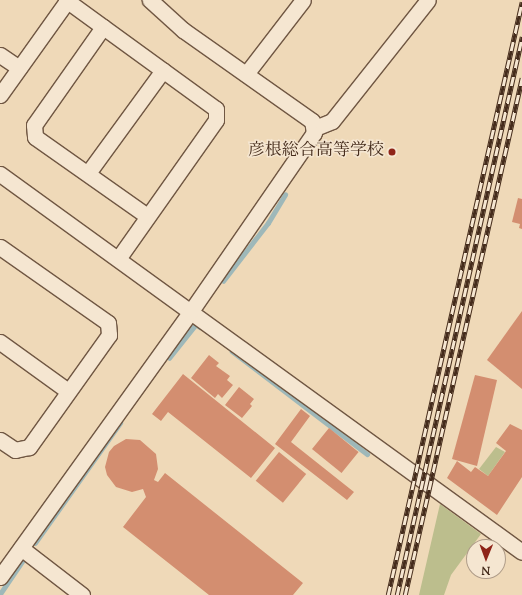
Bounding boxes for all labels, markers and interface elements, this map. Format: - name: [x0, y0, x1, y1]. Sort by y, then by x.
- place label: 彦根総合高等学校: [248, 142, 384, 162]
- marker: 彦根総合高等学校: [387, 147, 397, 157]
- north arrow: [466, 539, 506, 579]
- text: N: [481, 562, 490, 578]

